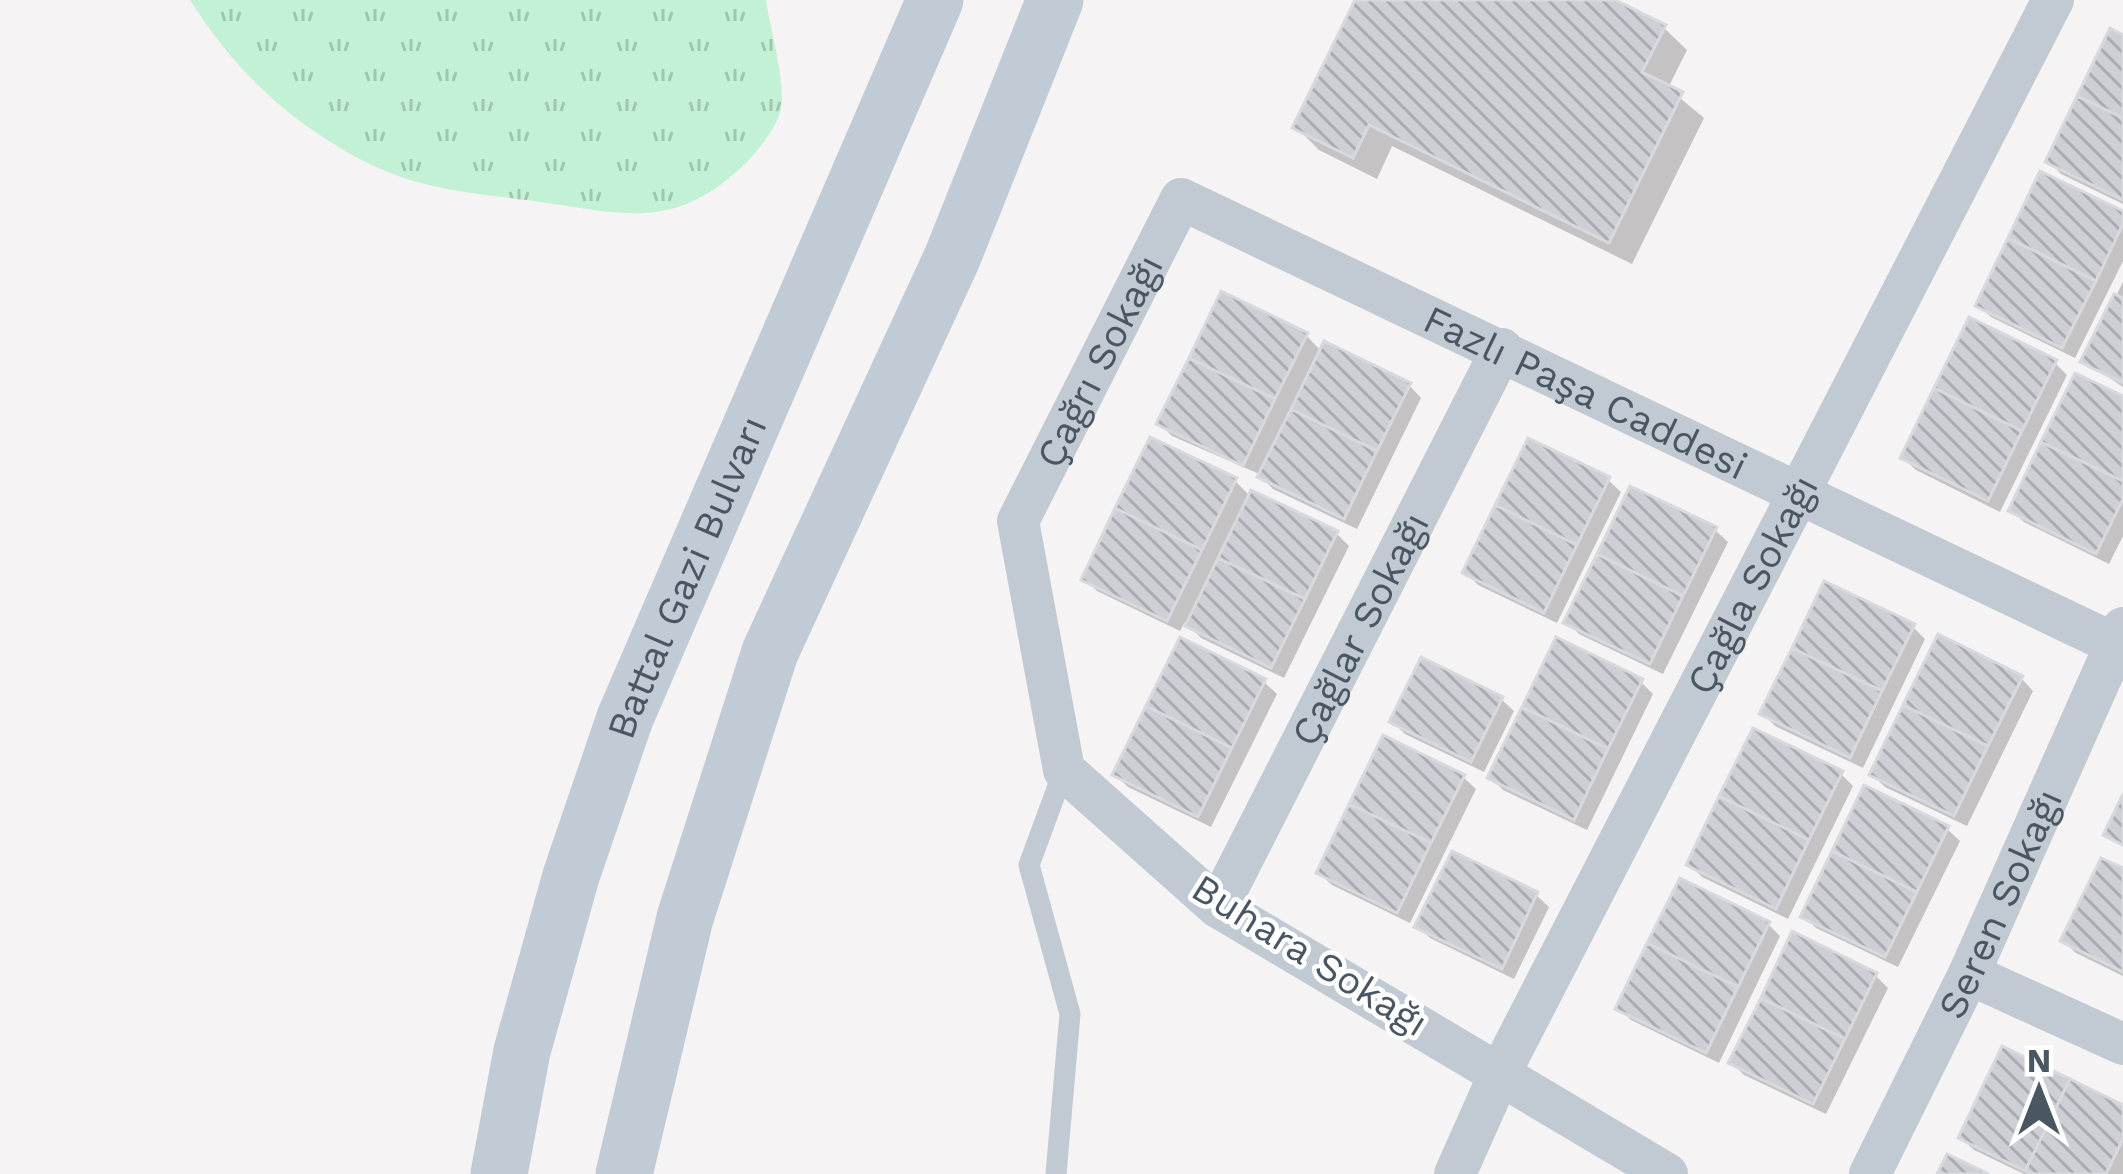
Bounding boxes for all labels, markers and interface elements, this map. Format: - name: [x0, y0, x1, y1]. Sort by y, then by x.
- street label: Çağrı Sokağı: [1026, 247, 1172, 475]
- street label: Fazlı Paşa Caddesi: [1417, 296, 1755, 488]
- street label: Battal Gazi Bulvarı: [597, 409, 775, 744]
- street label: Çağla Sokağı: [1677, 468, 1827, 701]
- street label: Çağlar Sokağı: [1282, 505, 1437, 753]
- street label: Seren Sokağı: [1928, 782, 2071, 1025]
- street label: Buhara Sokağı: [1184, 865, 1436, 1045]
- north arrow: [1979, 1030, 2099, 1150]
- text: N: [2027, 1041, 2051, 1080]

